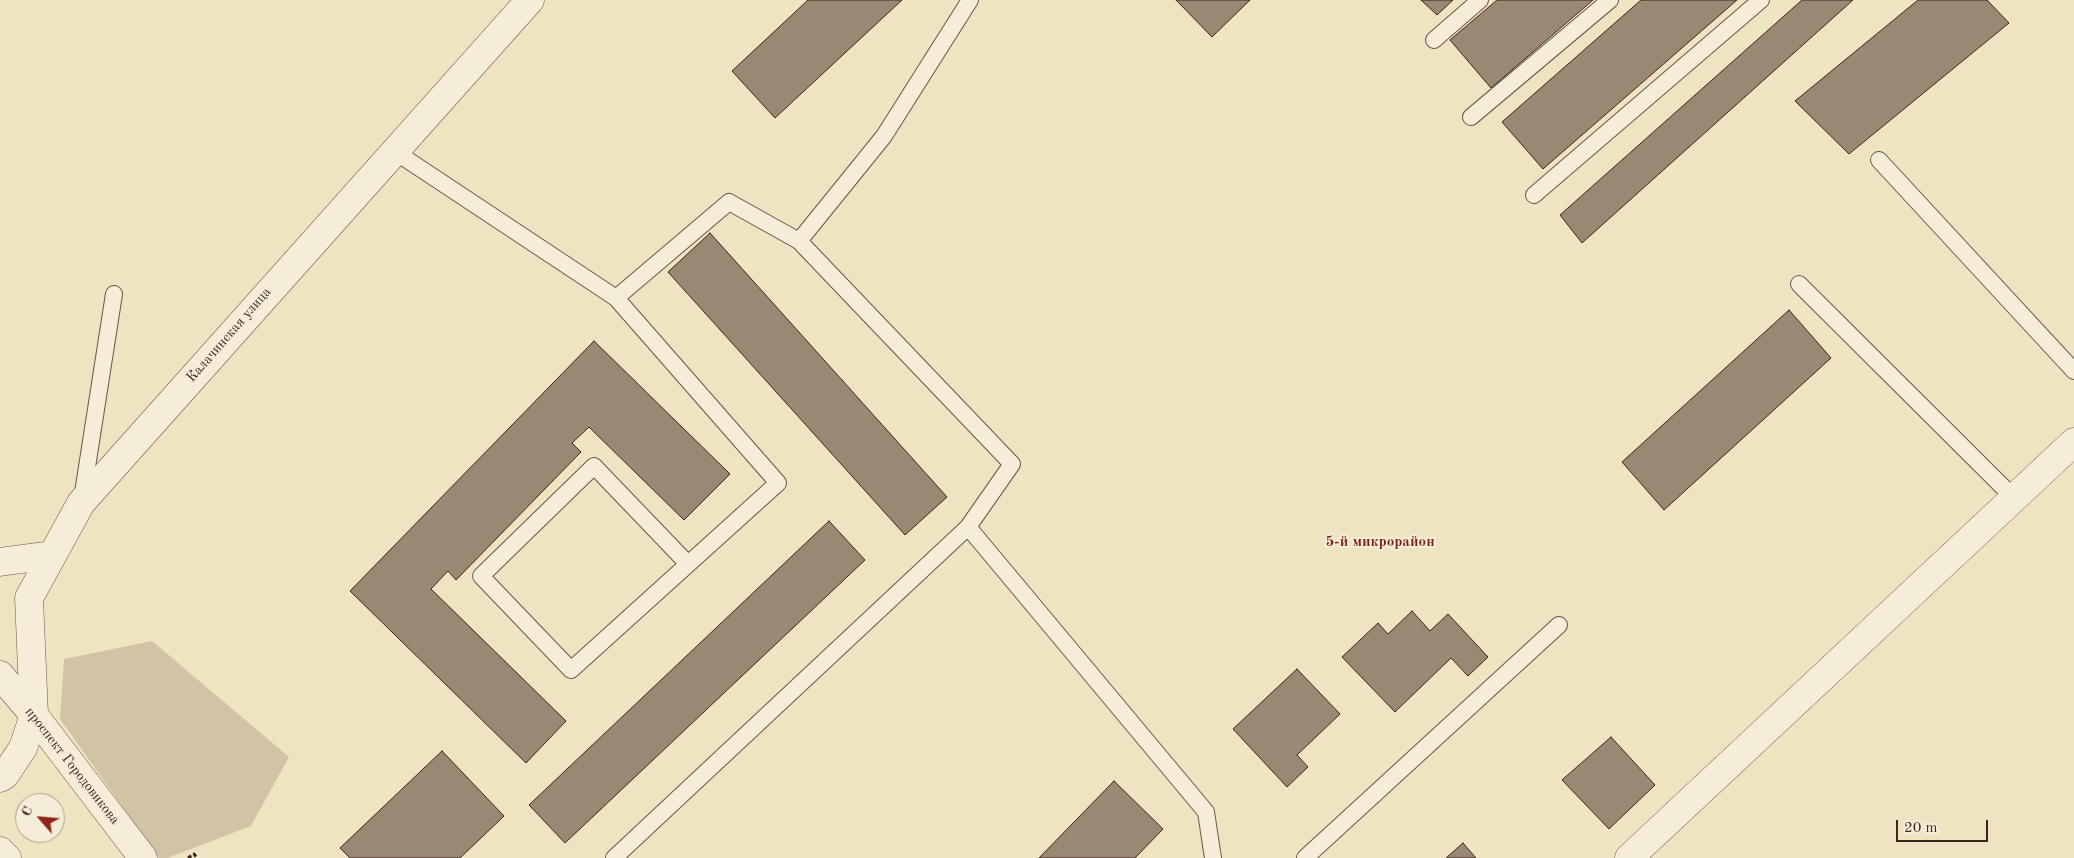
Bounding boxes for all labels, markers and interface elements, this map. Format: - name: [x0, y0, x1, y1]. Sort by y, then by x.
- street label: Калачинская улица: [183, 284, 275, 386]
- district label: 5-й микрорайон: [1325, 533, 1435, 551]
- street label: проспект Городовикова: [21, 704, 123, 828]
- north arrow: [15, 793, 65, 843]
- text: С: [19, 804, 36, 819]
- scale bar: [1899, 810, 1992, 842]
- text: 20 m: [1904, 821, 1938, 836]

